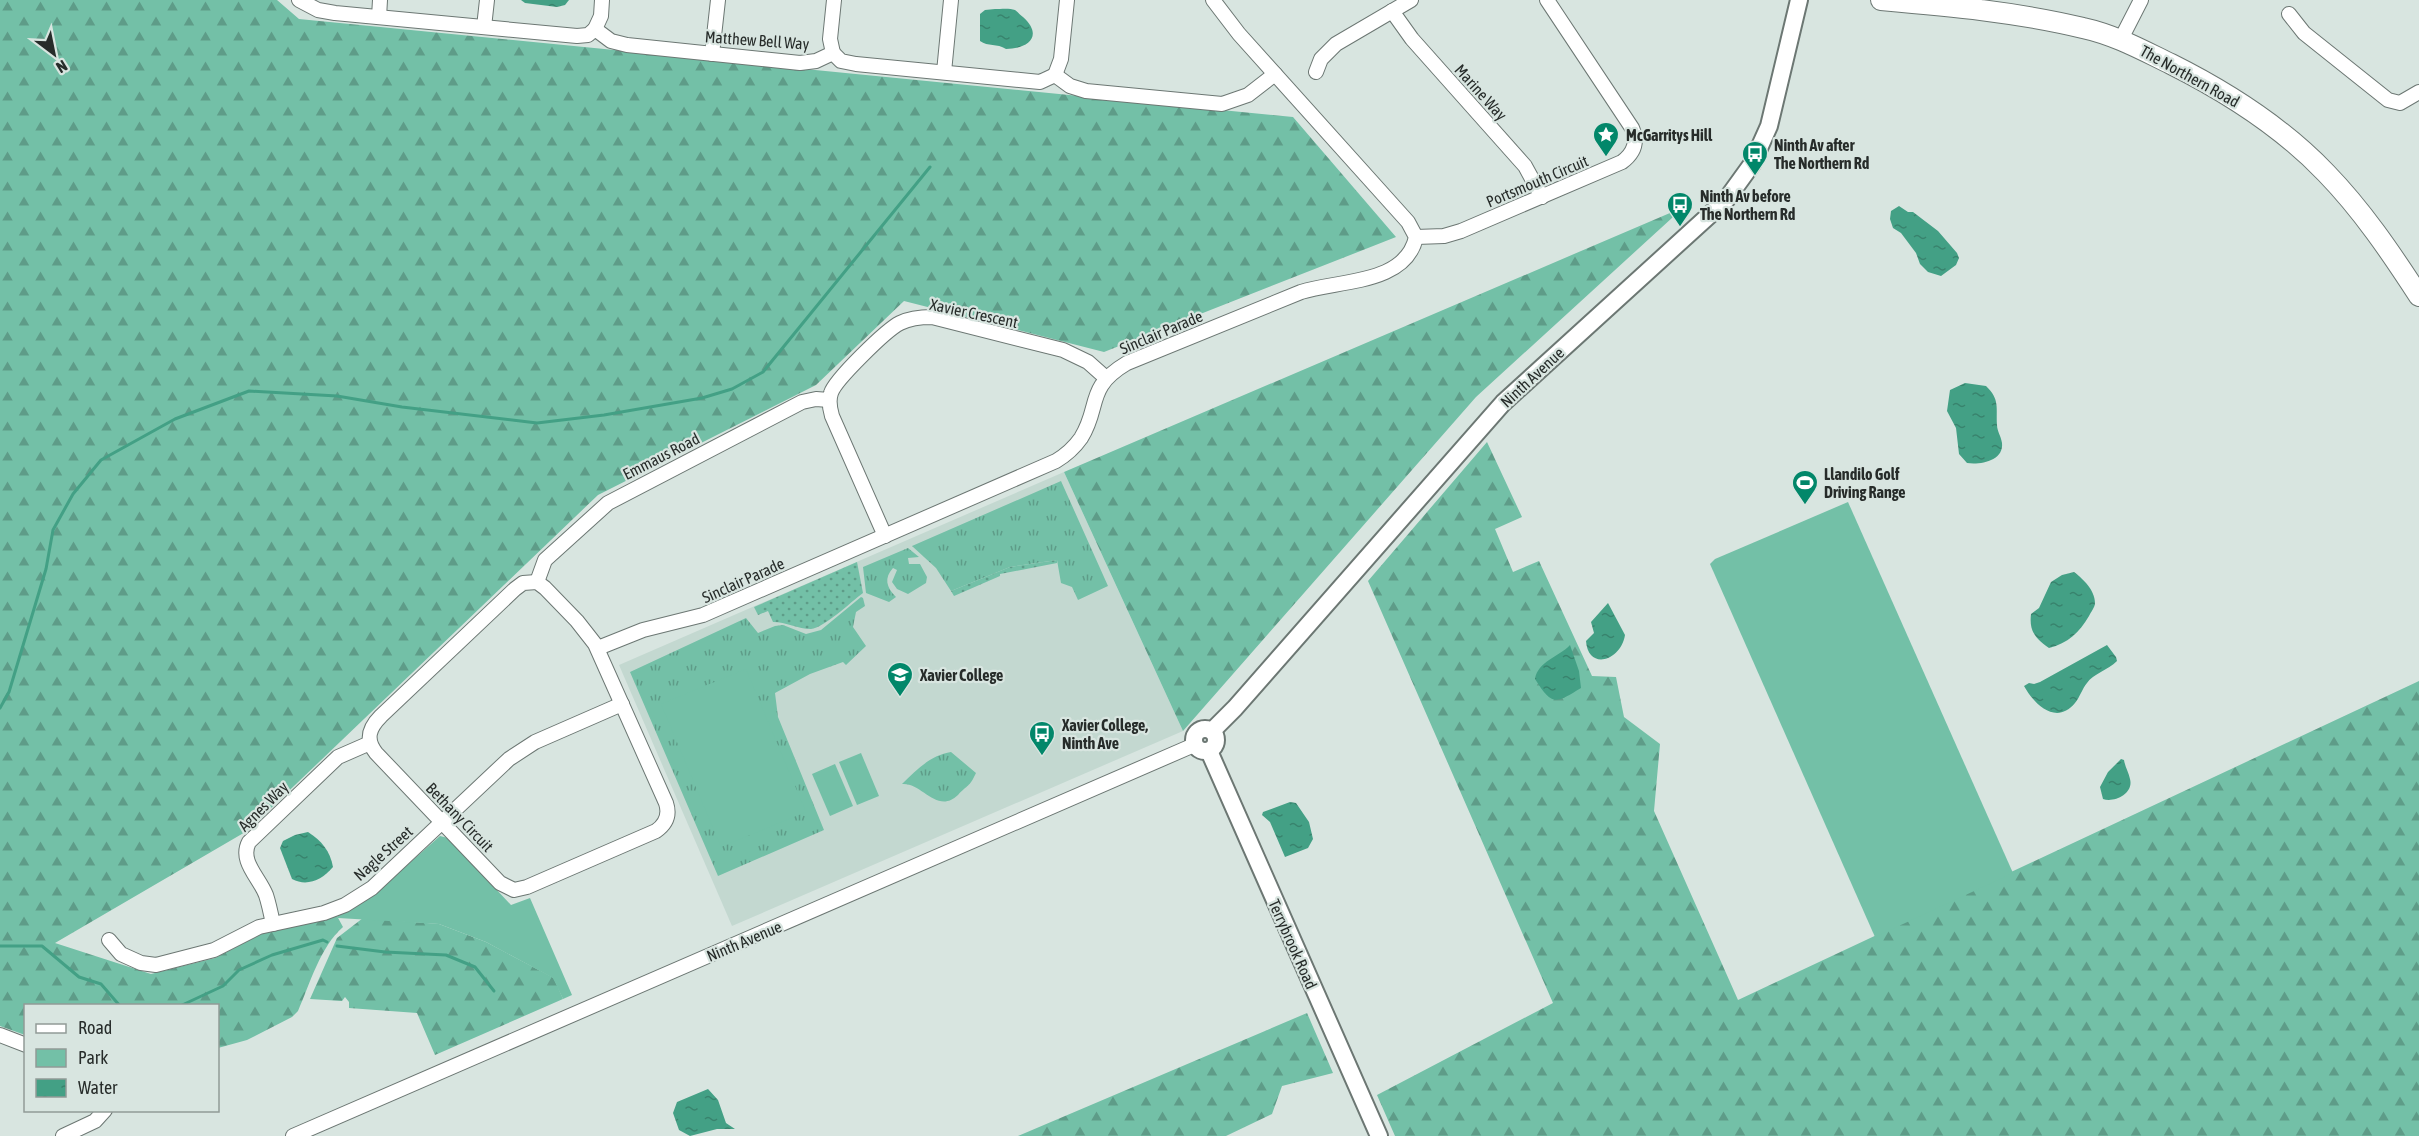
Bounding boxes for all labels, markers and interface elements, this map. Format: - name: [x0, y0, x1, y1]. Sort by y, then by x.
- north arrow: [24, 24, 84, 84]
- street label: Matthew Bell Way: [704, 27, 810, 54]
- street label: The Northern Road: [2137, 41, 2243, 111]
- text: N: [53, 57, 71, 77]
- street label: Marine Way: [1451, 60, 1511, 125]
- place icon: McGarritys Hill: [1591, 120, 1621, 158]
- place label: McGarritys Hill: [1626, 126, 1713, 144]
- place label: Ninth Av after The Northern Rd: [1774, 136, 1870, 172]
- bus stop icon: Ninth Av after The Northern Rd: [1740, 139, 1770, 177]
- street label: Portsmouth Circuit: [1483, 151, 1591, 211]
- place label: Ninth Av before The Northern Rd: [1700, 187, 1796, 223]
- bus stop icon: Ninth Av before The Northern Rd: [1665, 190, 1695, 228]
- street label: Xavier Crescent: [928, 295, 1020, 331]
- street label: Sinclair Parade: [1117, 307, 1205, 357]
- street label: Ninth Avenue: [1497, 343, 1567, 411]
- street label: Emmaus Road: [620, 429, 702, 483]
- place label: Llandilo Golf Driving Range: [1824, 465, 1906, 501]
- sports icon: Llandilo Golf Driving Range: [1790, 468, 1820, 506]
- street label: Sinclair Parade: [699, 554, 787, 606]
- school or university icon: Xavier College: [885, 660, 915, 698]
- place label: Xavier College: [919, 666, 1003, 684]
- place label: Xavier College, Ninth Ave: [1061, 716, 1148, 752]
- bus stop icon: Xavier College, Ninth Ave: [1027, 719, 1057, 757]
- street label: Agnes Way: [234, 777, 293, 835]
- street label: Bethany Circuit: [422, 779, 498, 856]
- street label: Nagle Street: [350, 822, 417, 885]
- street label: Terrybrook Road: [1264, 896, 1321, 992]
- street label: Ninth Avenue: [704, 917, 784, 965]
- legend: [24, 1004, 219, 1112]
- text: Road: [78, 1017, 112, 1038]
- text: Park: [78, 1047, 108, 1068]
- text: Water: [78, 1077, 118, 1098]

